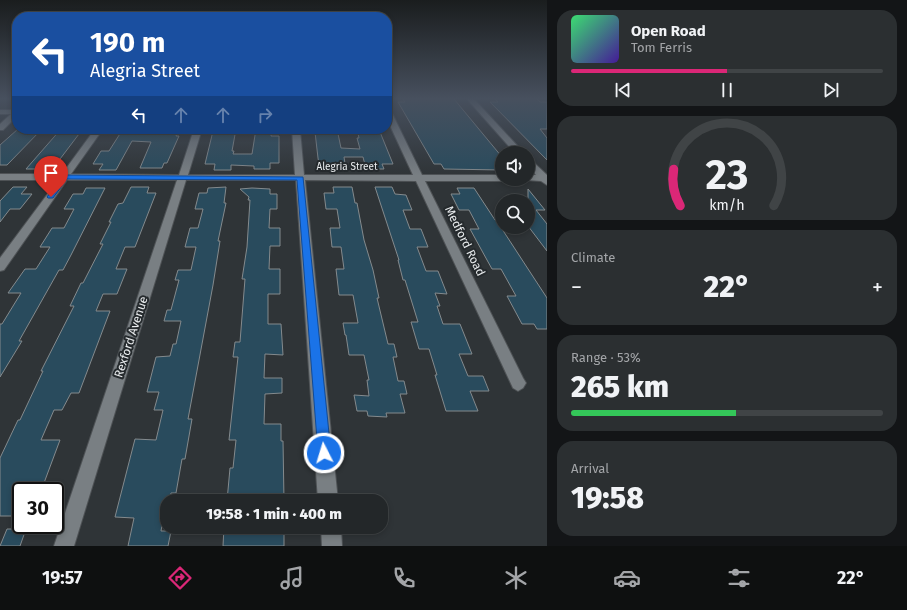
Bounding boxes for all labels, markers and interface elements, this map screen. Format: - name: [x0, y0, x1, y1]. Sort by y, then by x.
- text: Open Road: [631, 22, 706, 40]
- text: 190 m: [90, 26, 165, 59]
- icon: left: [24, 28, 76, 80]
- text: Tom Ferris: [631, 40, 692, 55]
- text: Alegria Street: [90, 60, 200, 82]
- icon: previous: [612, 79, 634, 101]
- icon: pause: [716, 79, 738, 101]
- icon: next: [820, 79, 842, 101]
- icon: left: [128, 104, 150, 126]
- icon: ahead: [170, 104, 192, 126]
- icon: ahead: [212, 104, 234, 126]
- icon: right: [254, 104, 276, 126]
- map controls: [495, 146, 535, 234]
- button: sound: [495, 146, 535, 186]
- text: 23: [706, 149, 748, 199]
- pin: [34, 156, 68, 197]
- street label: Alegria Street: [316, 161, 378, 173]
- icon: arrive: [40, 162, 62, 184]
- button: search: [495, 194, 535, 234]
- text: km/h: [709, 196, 745, 213]
- street label: Medford Road: [442, 204, 488, 278]
- text: Climate: [571, 250, 615, 265]
- text: 22°: [704, 269, 751, 305]
- text: −: [571, 274, 582, 301]
- text: +: [872, 274, 883, 301]
- street label: Rexford Avenue: [111, 295, 151, 379]
- text: Range · 53%: [571, 350, 641, 365]
- text: 265 km: [571, 369, 669, 405]
- position arrow: [303, 432, 345, 474]
- text: Arrival: [571, 461, 609, 476]
- text: 19:58: [571, 480, 644, 516]
- speed limit sign: 30: [12, 482, 64, 534]
- text: 19:58 · 1 min · 400 m: [206, 505, 342, 523]
- icon: directions: [166, 564, 194, 592]
- icon: music: [278, 564, 306, 592]
- icon: phone: [390, 564, 418, 592]
- icon: climate: [502, 564, 530, 592]
- icon: car: [613, 564, 641, 592]
- icon: filters: [725, 564, 753, 592]
- text: 19:57: [42, 567, 82, 589]
- text: 22°: [837, 567, 865, 589]

